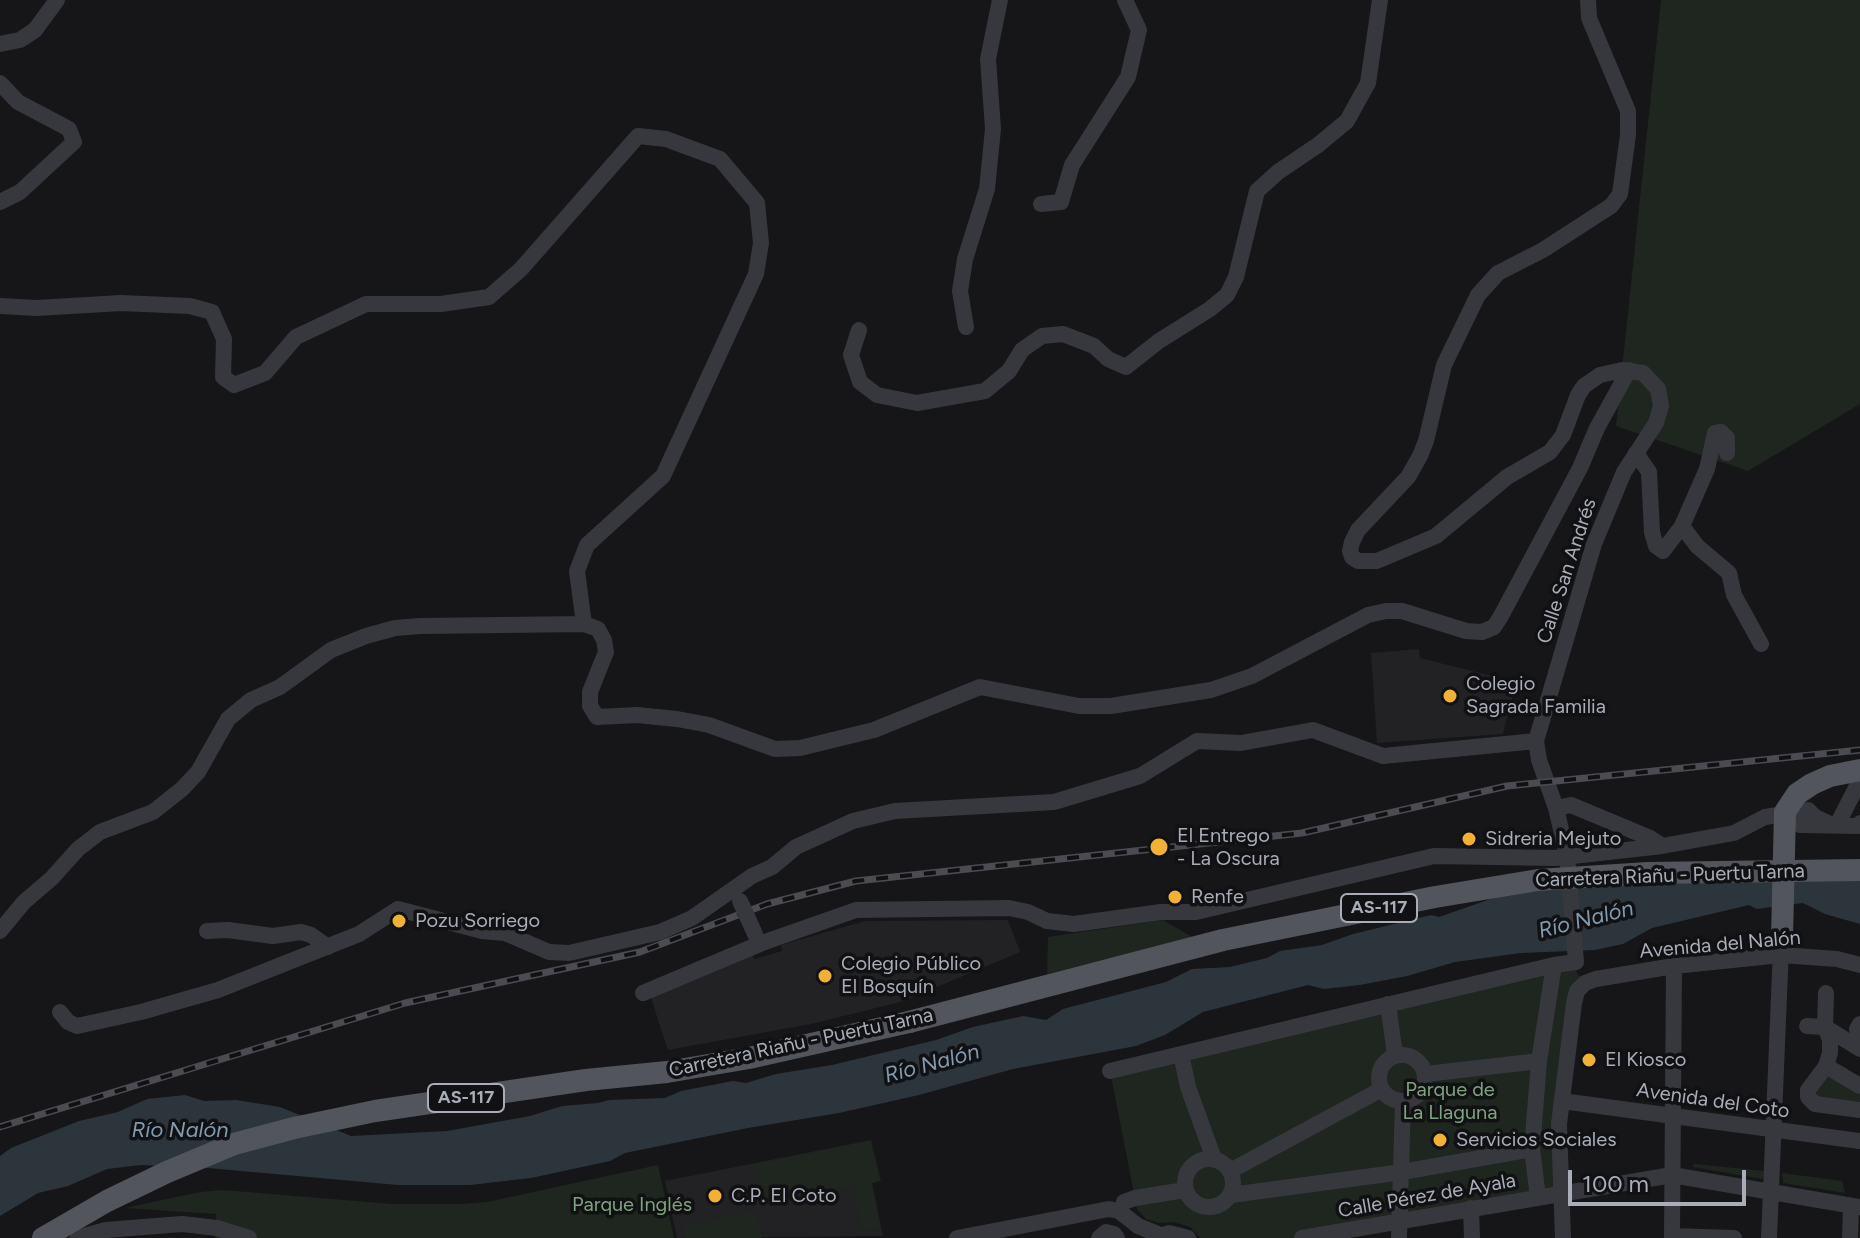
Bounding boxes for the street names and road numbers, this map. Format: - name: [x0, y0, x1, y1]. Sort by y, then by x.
- street label: Calle San Andrés: [1532, 495, 1602, 647]
- street label: Carretera Riañu - Puertu Tarna: [1535, 859, 1805, 893]
- road number: AS-117: [1341, 894, 1417, 922]
- street label: Avenida del Nalón: [1638, 926, 1802, 964]
- street label: Carretera Riañu - Puertu Tarna: [667, 1003, 935, 1083]
- street label: Avenida del Coto: [1635, 1078, 1791, 1124]
- road number: AS-117: [428, 1084, 504, 1112]
- street label: Calle Pérez de Ayala: [1336, 1169, 1518, 1223]

